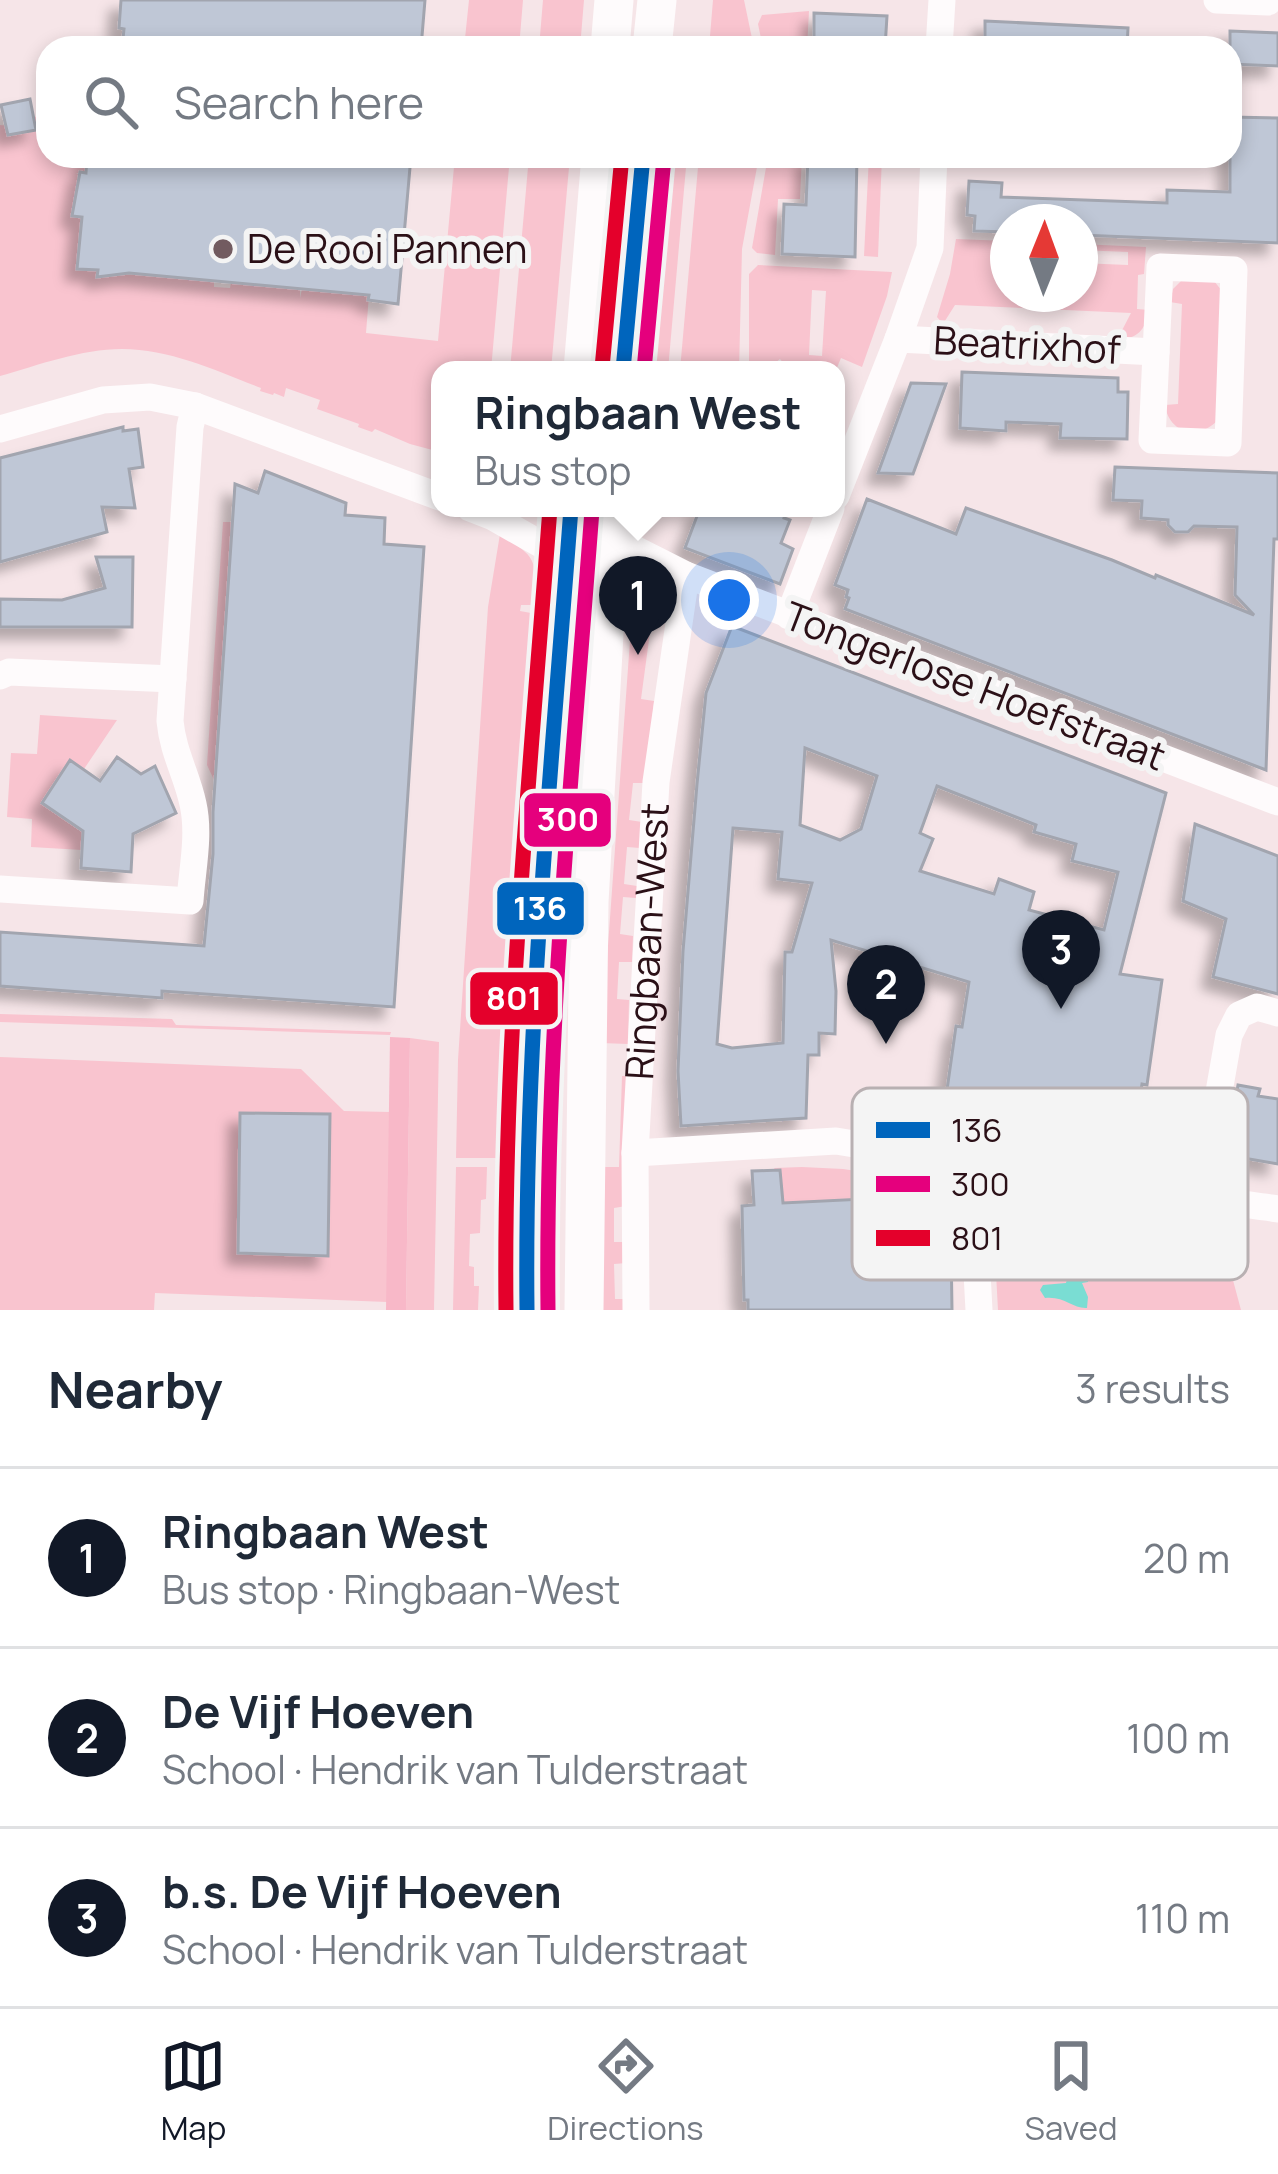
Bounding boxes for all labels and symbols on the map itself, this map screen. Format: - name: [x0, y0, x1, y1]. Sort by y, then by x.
- north arrow: [990, 204, 1098, 312]
- place label: De Rooi Pannen: [247, 221, 527, 275]
- marker: De Rooi Pannen: [210, 236, 236, 262]
- street label: Beatrixhof: [932, 312, 1122, 376]
- pin: 1: [599, 556, 677, 655]
- your location: [699, 570, 759, 630]
- street label: Tongerlose Hoefstraat: [777, 587, 1174, 783]
- line badge: 300: [522, 791, 613, 849]
- text: 300: [537, 796, 599, 841]
- street label: Ringbaan-West: [611, 801, 681, 1081]
- line badge: 136: [495, 880, 586, 937]
- text: 136: [513, 885, 567, 930]
- pin: 3: [1022, 910, 1100, 1009]
- pin: 2: [847, 945, 925, 1044]
- line badge: 801: [468, 970, 560, 1027]
- text: 801: [486, 975, 542, 1020]
- legend: [852, 1088, 1248, 1280]
- text: 136: [951, 1107, 1003, 1152]
- text: 300: [951, 1161, 1010, 1206]
- text: 801: [951, 1215, 1003, 1260]

